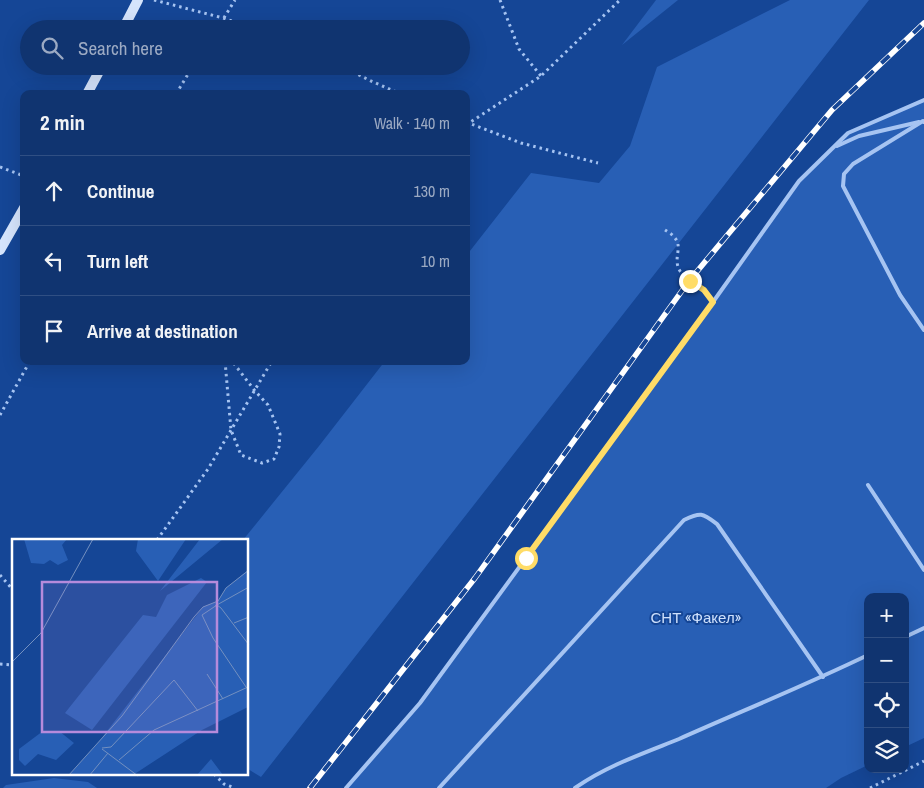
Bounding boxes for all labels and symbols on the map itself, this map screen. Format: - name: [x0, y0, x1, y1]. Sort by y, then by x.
- route end: [679, 270, 702, 293]
- inset map: [12, 539, 249, 776]
- route start: [515, 547, 538, 570]
- park label: СНТ «Факел»: [650, 607, 742, 628]

